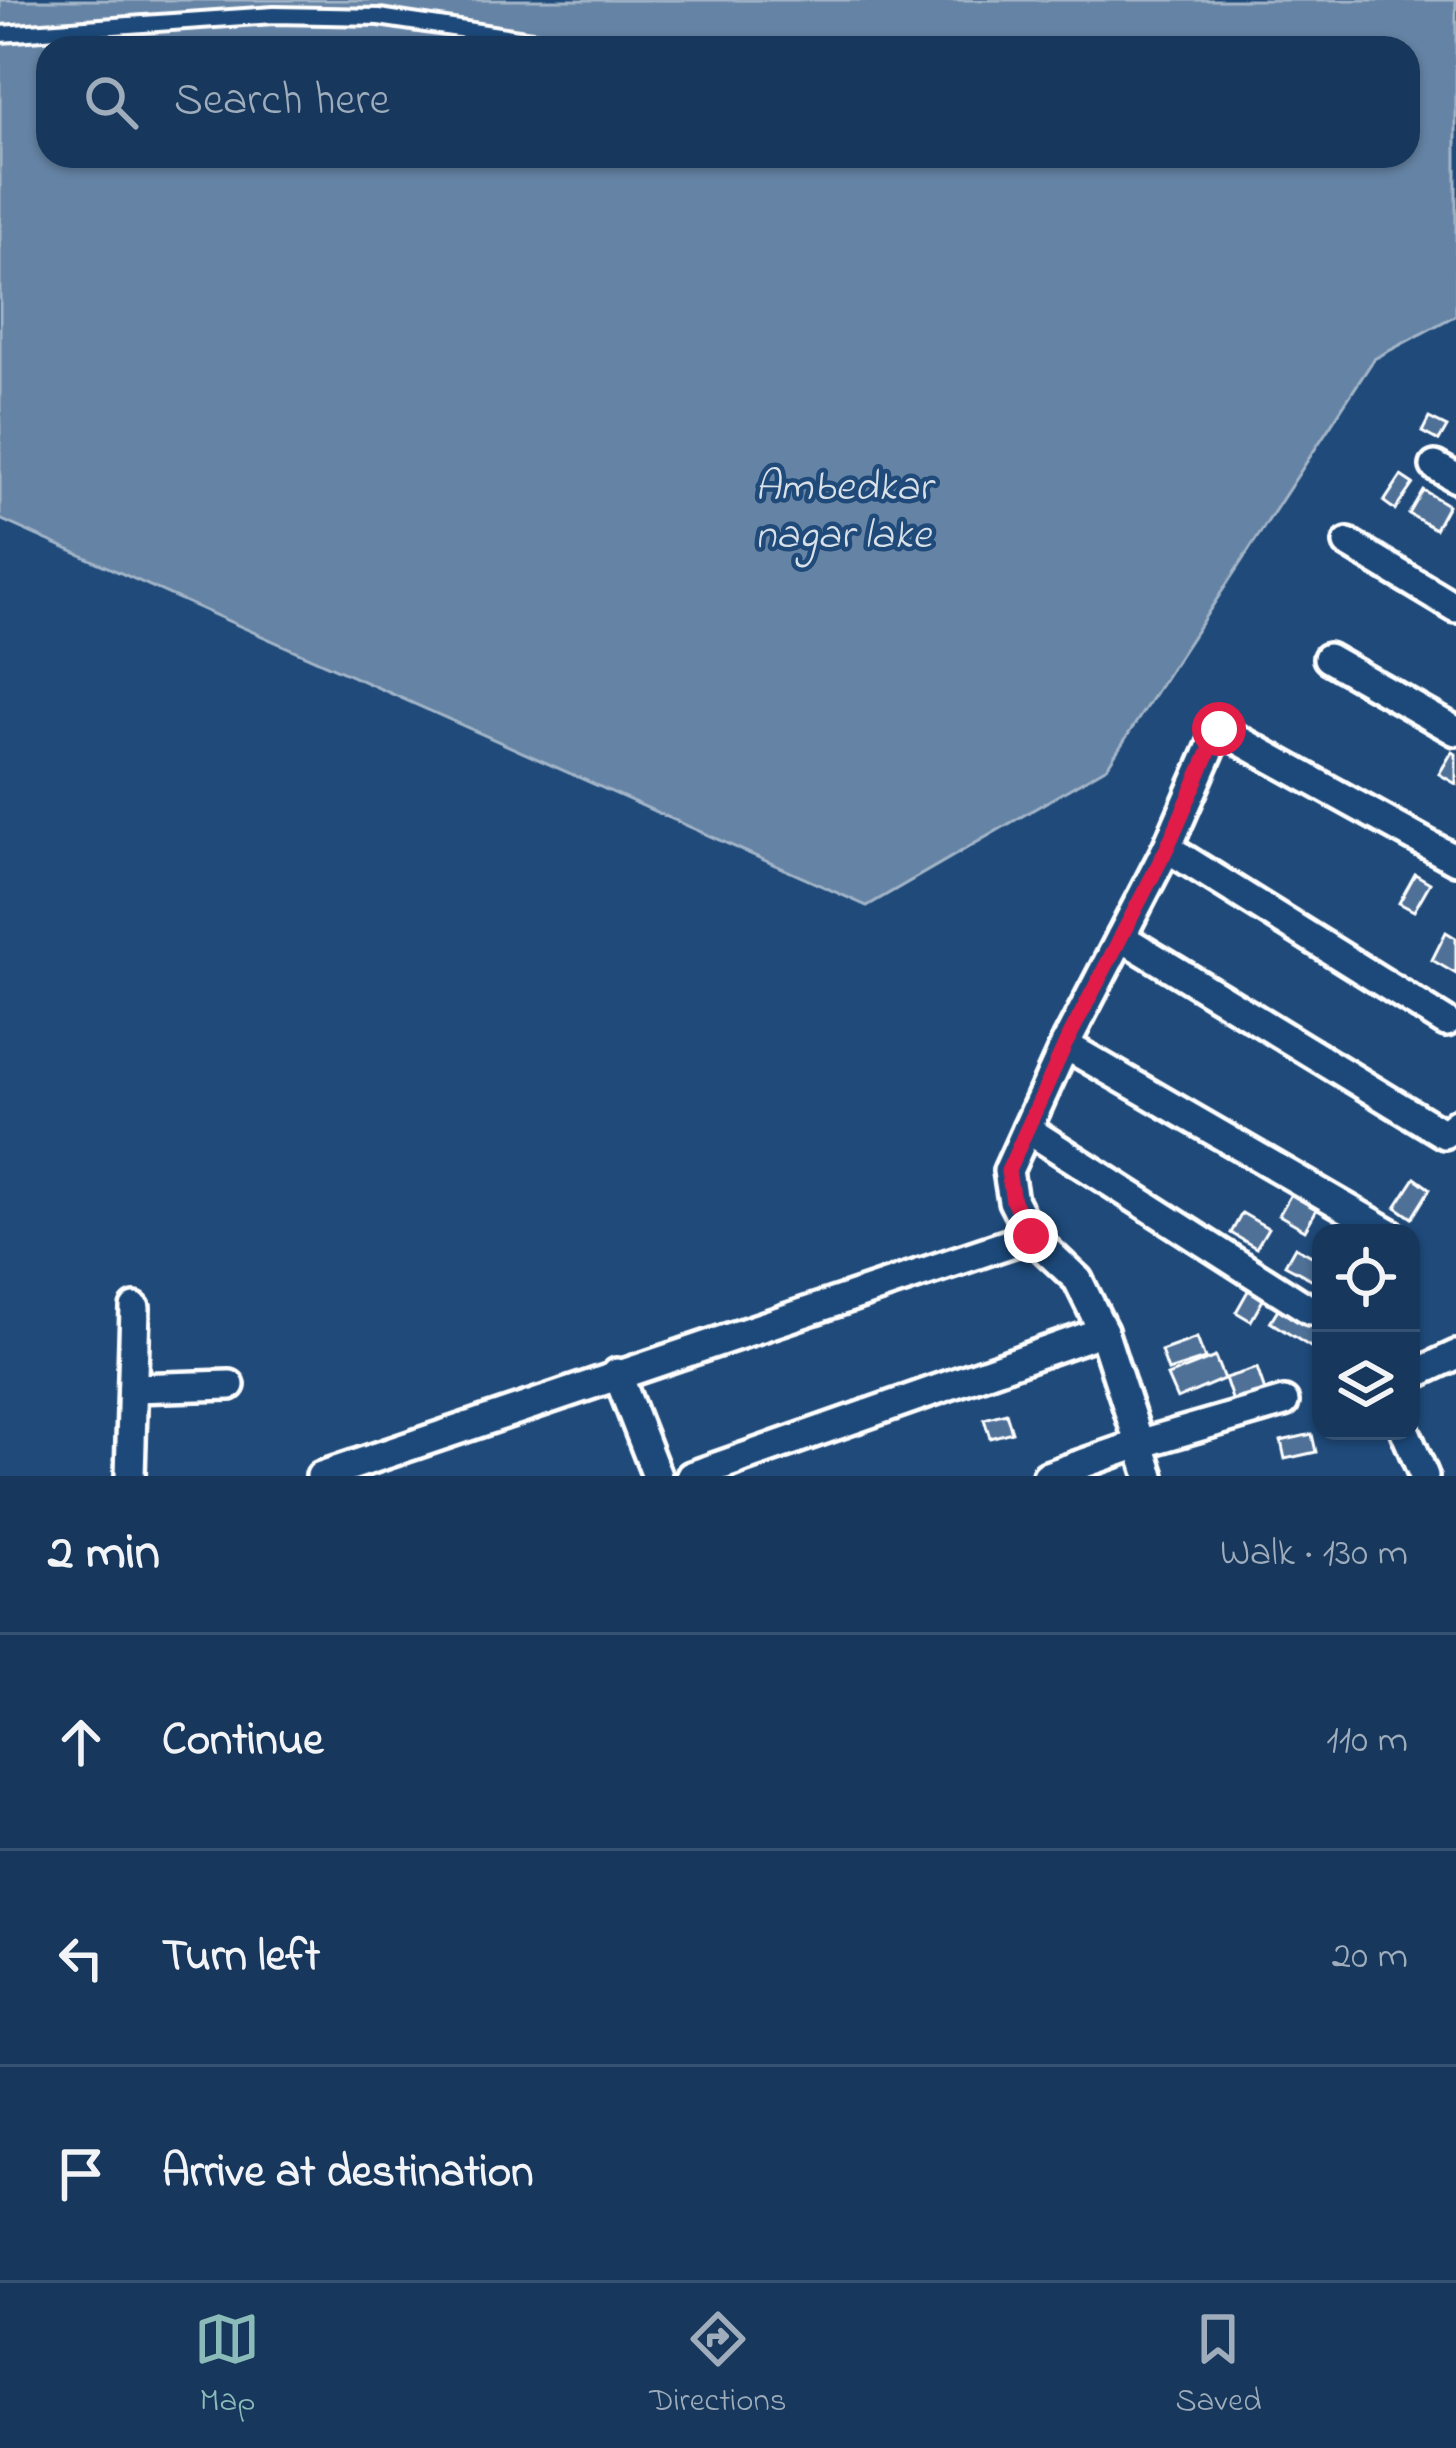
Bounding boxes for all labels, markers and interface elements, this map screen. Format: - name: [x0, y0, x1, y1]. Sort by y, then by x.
- search box: [36, 36, 1420, 168]
- icon: search: [78, 69, 144, 135]
- text: Search here: [174, 69, 390, 135]
- water label: Ambedkar nagar lake: [754, 458, 937, 568]
- route start: [1192, 702, 1246, 756]
- route end: [1004, 1209, 1058, 1263]
- map controls: [1312, 1224, 1420, 1440]
- button: locate: [1312, 1224, 1420, 1332]
- button: layers: [1312, 1332, 1420, 1440]
- text: 2 min: [48, 1517, 160, 1592]
- text: Walk · 130 m: [1220, 1526, 1408, 1583]
- icon: ahead: [48, 1709, 114, 1775]
- text: Continue: [162, 1709, 323, 1775]
- text: 110 m: [1326, 1713, 1408, 1770]
- icon: left: [48, 1925, 114, 1991]
- text: Turn left: [162, 1925, 320, 1991]
- text: 20 m: [1332, 1929, 1408, 1986]
- icon: arrive: [48, 2141, 114, 2207]
- text: Arrive at destination: [162, 2141, 533, 2207]
- tab: Map: [194, 2306, 260, 2426]
- tab: Directions: [649, 2306, 787, 2426]
- tab: Saved: [1175, 2306, 1262, 2426]

